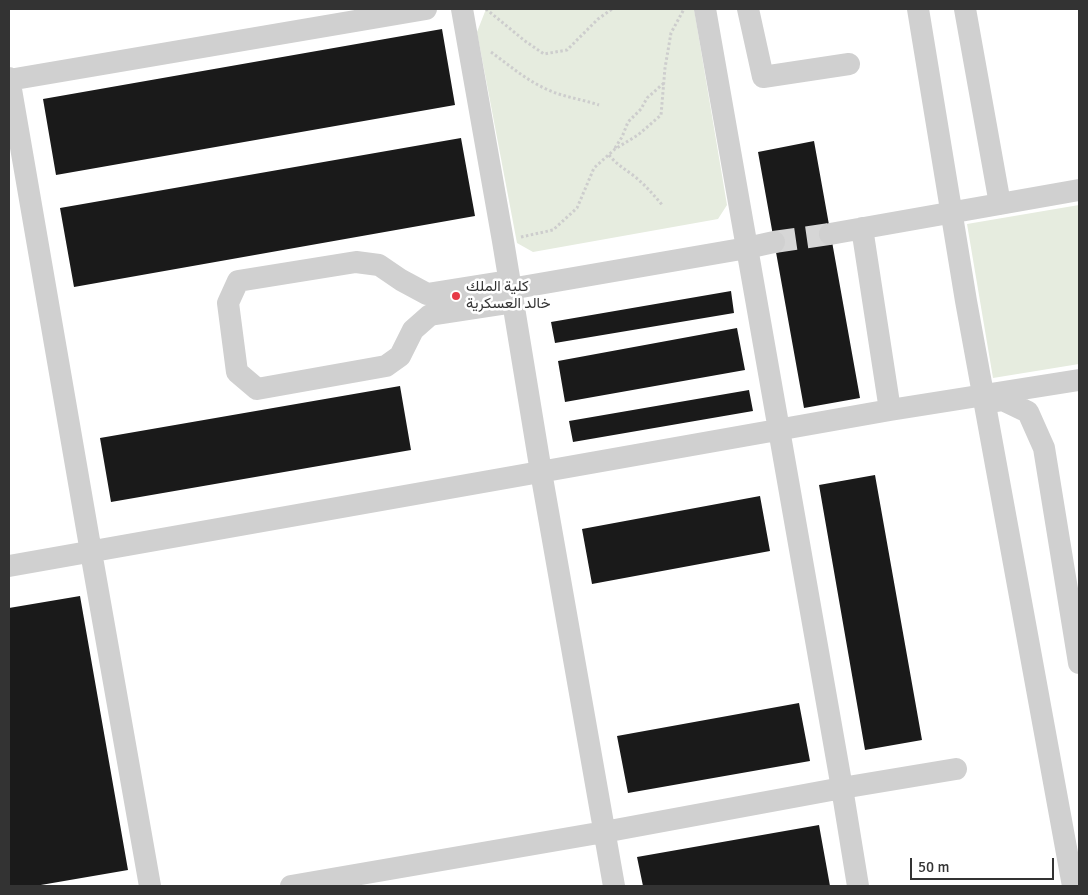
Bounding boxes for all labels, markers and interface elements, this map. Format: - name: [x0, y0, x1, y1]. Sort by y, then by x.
- place label: كلية الملك خالد العسكرية: [466, 278, 551, 313]
- marker: كلية الملك خالد العسكرية: [450, 290, 462, 302]
- scale bar: [913, 848, 1057, 880]
- text: 50 m: [918, 858, 949, 876]

